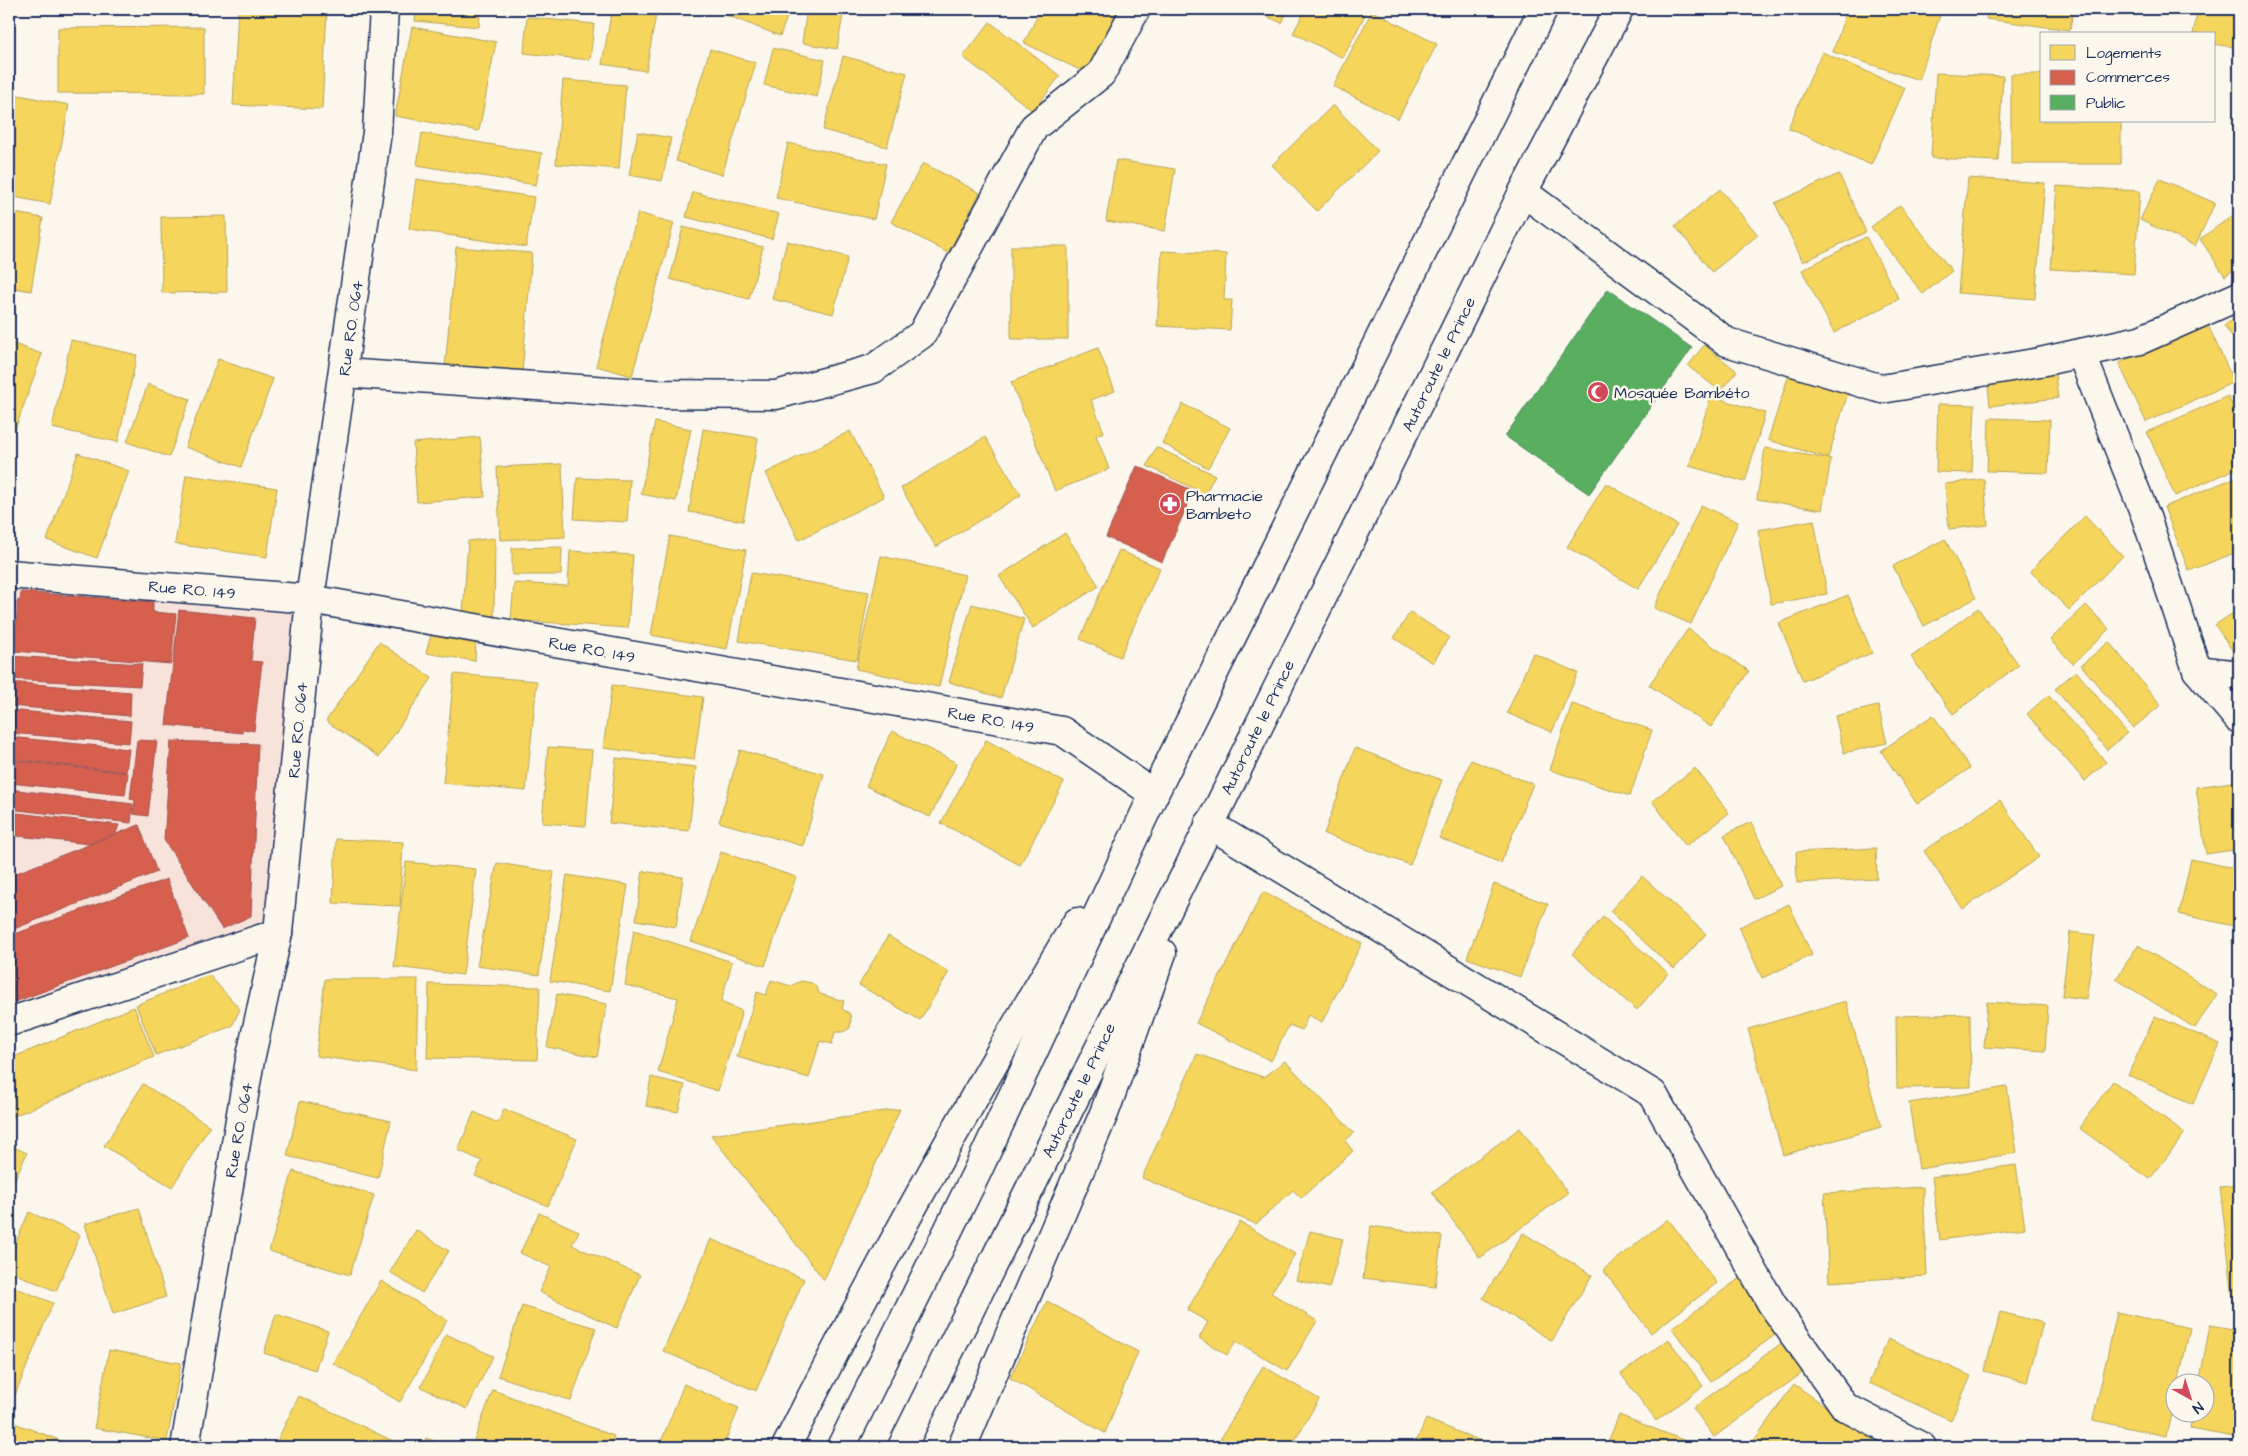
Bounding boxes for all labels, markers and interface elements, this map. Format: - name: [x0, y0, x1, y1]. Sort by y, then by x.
- legend: [2040, 32, 2216, 122]
- text: Logements: [2086, 43, 2162, 65]
- text: Commerces: [2086, 67, 2170, 88]
- text: Public: [2086, 93, 2126, 114]
- street label: Rue RO. 064: [333, 279, 369, 377]
- street label: Autoroute le Prince: [1397, 293, 1481, 435]
- mosque icon: Mosquée Bambéto: [1586, 380, 1610, 404]
- place label: Mosquée Bambéto: [1614, 382, 1749, 404]
- place label: Pharmacie Bambeto: [1186, 485, 1263, 525]
- pharmacy icon: Pharmacie Bambeto: [1158, 492, 1182, 516]
- street label: Rue RO. 149: [147, 575, 236, 605]
- street label: Rue RO. 149: [547, 632, 637, 668]
- street label: Autoroute le Prince: [1216, 656, 1300, 798]
- street label: Rue RO. 064: [283, 681, 313, 779]
- street label: Rue RO. 149: [946, 702, 1036, 738]
- street label: Autoroute le Prince: [1037, 1019, 1121, 1161]
- street label: Rue RO. 064: [220, 1081, 258, 1180]
- north arrow: [2166, 1374, 2216, 1424]
- text: N: [2188, 1397, 2207, 1418]

